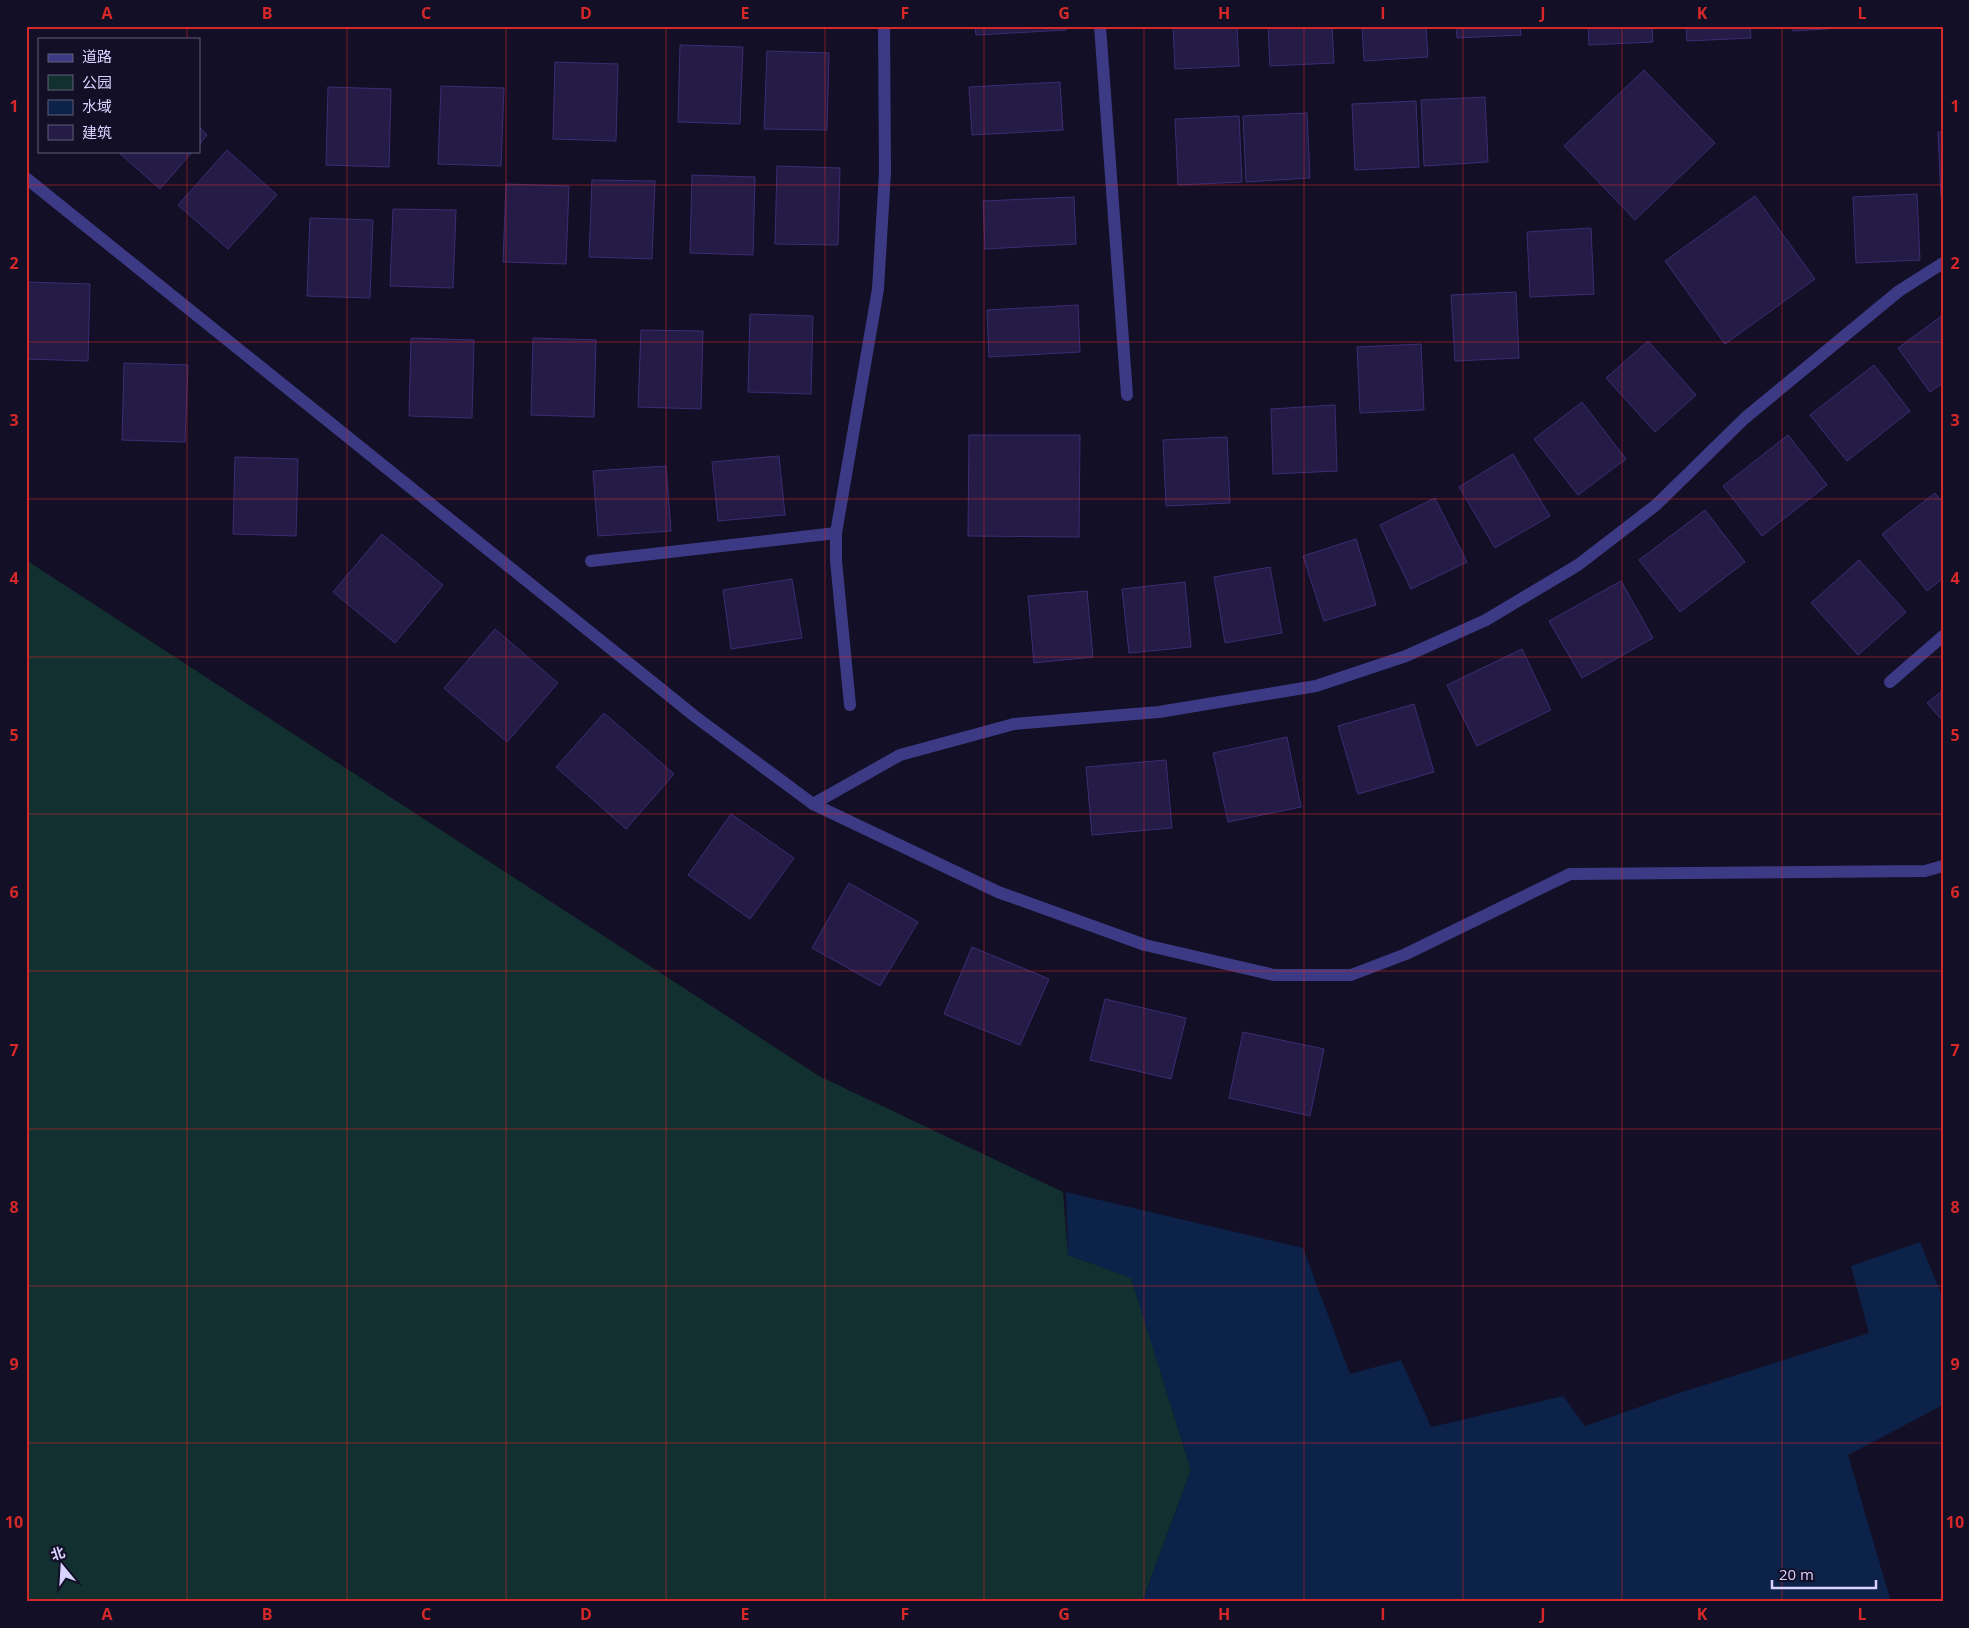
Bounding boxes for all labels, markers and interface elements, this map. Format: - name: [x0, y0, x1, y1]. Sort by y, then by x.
- text: A: [101, 2, 113, 24]
- text: B: [262, 2, 272, 24]
- text: C: [421, 2, 431, 24]
- text: D: [580, 2, 592, 24]
- text: E: [741, 2, 750, 24]
- text: F: [901, 2, 909, 24]
- text: G: [1058, 2, 1070, 24]
- text: H: [1218, 2, 1230, 24]
- text: I: [1380, 2, 1386, 24]
- text: J: [1538, 2, 1546, 24]
- text: K: [1697, 2, 1708, 24]
- text: L: [1857, 2, 1867, 24]
- legend: [38, 38, 200, 152]
- text: 道路: [82, 46, 112, 66]
- text: 公园: [82, 72, 112, 92]
- text: 1: [9, 95, 19, 117]
- text: 1: [1950, 95, 1960, 117]
- text: 水域: [82, 96, 112, 116]
- text: 建筑: [82, 122, 112, 142]
- text: 2: [9, 252, 19, 274]
- text: 2: [1950, 252, 1960, 274]
- text: 3: [9, 409, 19, 431]
- text: 3: [1950, 409, 1960, 431]
- text: 4: [9, 567, 19, 589]
- text: 4: [1950, 567, 1960, 589]
- text: 5: [9, 724, 19, 746]
- text: 5: [1950, 724, 1960, 746]
- text: 6: [9, 881, 19, 903]
- text: 6: [1950, 881, 1960, 903]
- text: 7: [9, 1039, 19, 1061]
- text: 7: [1950, 1039, 1960, 1061]
- text: 8: [9, 1196, 19, 1218]
- text: 8: [1950, 1196, 1960, 1218]
- text: 9: [9, 1353, 19, 1375]
- text: 9: [1950, 1353, 1960, 1375]
- text: 10: [5, 1511, 23, 1533]
- text: 10: [1946, 1511, 1964, 1533]
- north arrow: [38, 1540, 88, 1590]
- text: 北: [48, 1542, 67, 1564]
- scale bar: [1772, 1558, 1875, 1590]
- text: 20 m: [1779, 1564, 1814, 1584]
- text: A: [101, 1603, 113, 1625]
- text: B: [262, 1603, 272, 1625]
- text: C: [421, 1603, 431, 1625]
- text: D: [580, 1603, 592, 1625]
- text: E: [741, 1603, 750, 1625]
- text: F: [901, 1603, 909, 1625]
- text: G: [1058, 1603, 1070, 1625]
- text: H: [1218, 1603, 1230, 1625]
- text: I: [1380, 1603, 1386, 1625]
- text: J: [1538, 1603, 1546, 1625]
- text: K: [1697, 1603, 1708, 1625]
- text: L: [1857, 1603, 1867, 1625]

